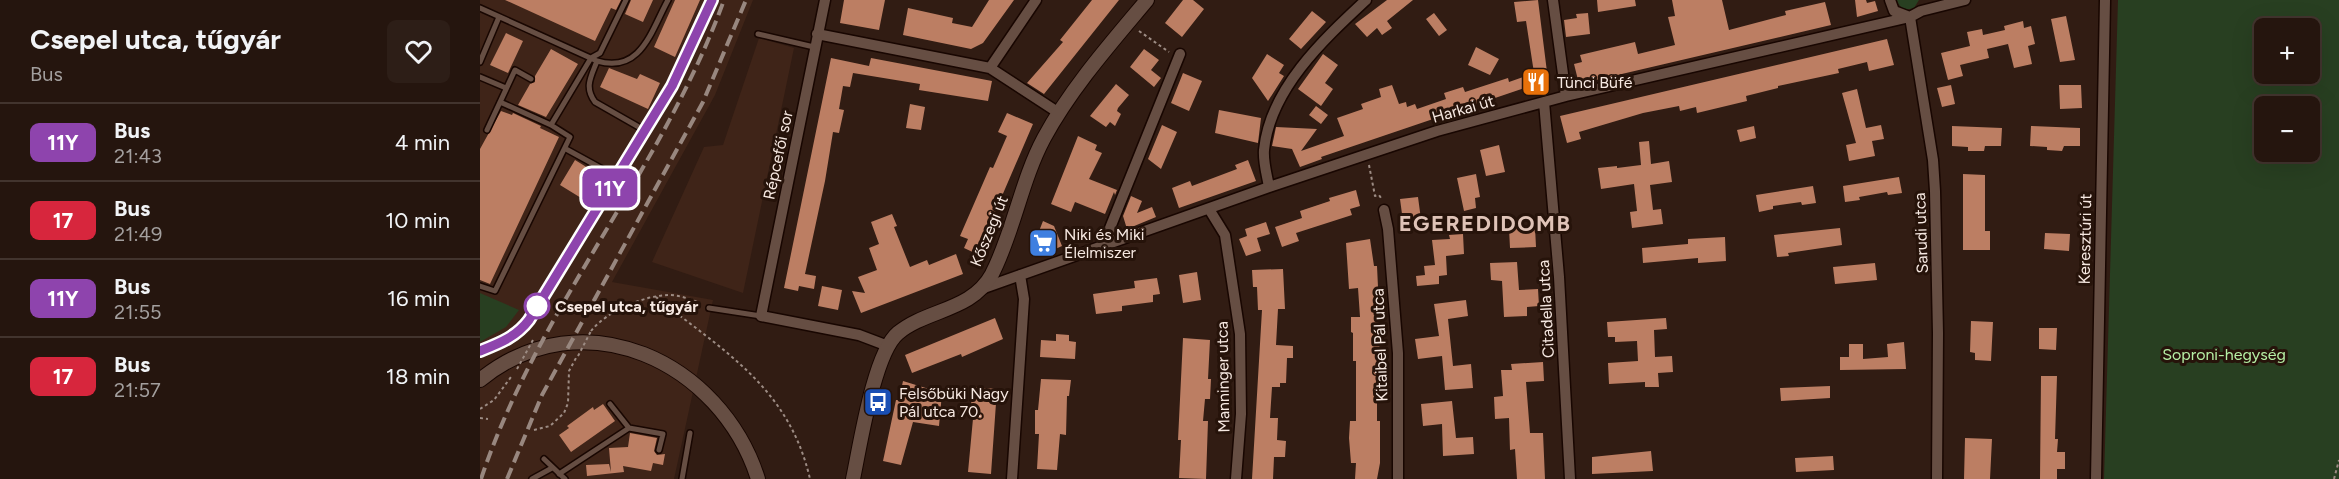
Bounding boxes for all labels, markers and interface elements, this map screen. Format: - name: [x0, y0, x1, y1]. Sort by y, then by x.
- map controls: [2254, 18, 2320, 162]
- button: +: [2254, 18, 2320, 84]
- button: heart: [387, 20, 450, 83]
- text: Csepel utca, tűgyár: [30, 22, 281, 56]
- text: Bus: [30, 62, 63, 86]
- restaurant icon: Tünci Büfé: [1520, 66, 1552, 98]
- place label: Tünci Büfé: [1557, 73, 1633, 92]
- street label: Harkai út: [1430, 91, 1496, 127]
- button: −: [2254, 96, 2320, 162]
- street label: Répcefői sor: [759, 108, 797, 201]
- text: Bus: [114, 117, 150, 144]
- text: 4 min: [395, 129, 450, 156]
- text: 11Y: [47, 130, 79, 155]
- text: 21:43: [114, 144, 162, 168]
- line badge: 11Y: [576, 168, 644, 207]
- text: 11Y: [594, 176, 626, 201]
- street label: Sarudi utca: [1910, 192, 1932, 274]
- street label: Kőszegi út: [966, 193, 1012, 269]
- street label: Keresztúri út: [2075, 193, 2095, 285]
- text: Bus: [114, 195, 150, 222]
- text: 10 min: [385, 207, 450, 234]
- text: 17: [53, 208, 73, 233]
- district label: EGEREDIDOMB: [1399, 210, 1571, 237]
- text: 21:49: [114, 222, 162, 246]
- place label: Niki és Miki Élelmiszer: [1064, 225, 1144, 262]
- supermarket icon: Niki és Miki Élelmiszer: [1027, 227, 1059, 259]
- street label: Citadella utca: [1534, 259, 1558, 359]
- text: Bus: [114, 273, 150, 300]
- text: 16 min: [387, 285, 450, 312]
- text: 11Y: [47, 286, 79, 311]
- street label: Kitaibel Pál utca: [1369, 288, 1391, 402]
- marker: Csepel utca, tűgyár: [524, 293, 550, 319]
- place label: Csepel utca, tűgyár: [555, 297, 698, 316]
- text: 21:55: [114, 300, 162, 324]
- street label: Manninger utca: [1213, 321, 1233, 433]
- park label: Soproni-hegység: [2162, 345, 2286, 364]
- text: Bus: [114, 351, 150, 378]
- text: 18 min: [386, 363, 450, 390]
- text: 17: [53, 364, 73, 389]
- text: 21:57: [114, 378, 161, 402]
- place label: Felsőbüki Nagy Pál utca 70.: [899, 384, 1009, 421]
- bus stop icon: Felsőbüki Nagy Pál utca 70.: [862, 386, 894, 418]

